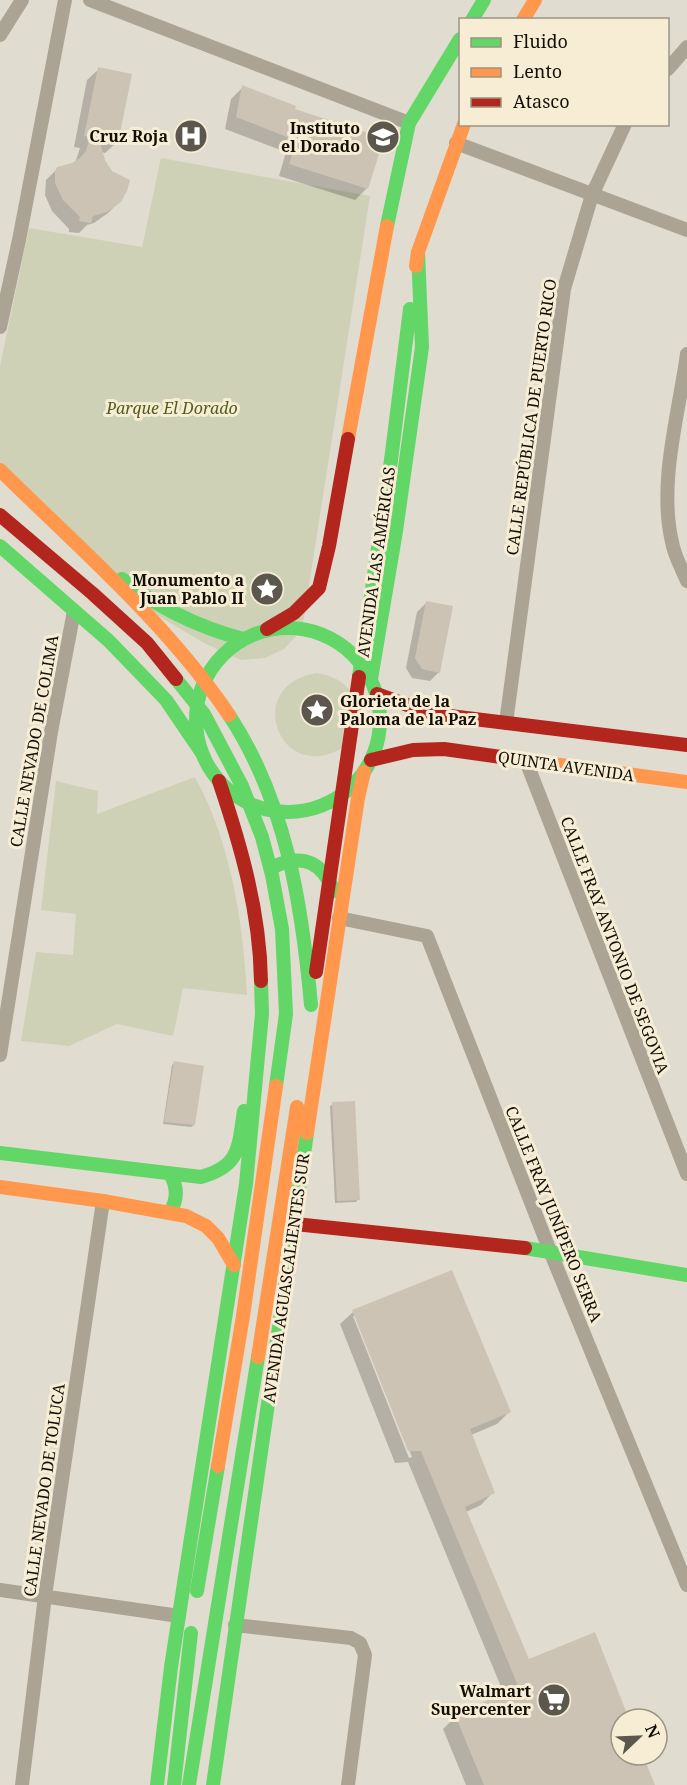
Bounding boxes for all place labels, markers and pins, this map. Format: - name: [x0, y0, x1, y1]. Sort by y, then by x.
- place label: Instituto el Dorado: [281, 117, 360, 157]
- hospital icon: Cruz Roja: [173, 118, 209, 154]
- school or university icon: Instituto el Dorado: [365, 119, 401, 155]
- place label: Cruz Roja: [89, 125, 168, 147]
- place label: Monumento a Juan Pablo II: [132, 569, 244, 609]
- place icon: Monumento a Juan Pablo II: [249, 571, 285, 607]
- place label: Glorieta de la Paloma de la Paz: [340, 690, 476, 730]
- place icon: Glorieta de la Paloma de la Paz: [299, 692, 335, 728]
- place label: Walmart Supercenter: [431, 1680, 532, 1720]
- supermarket icon: Walmart Supercenter: [536, 1682, 572, 1718]

